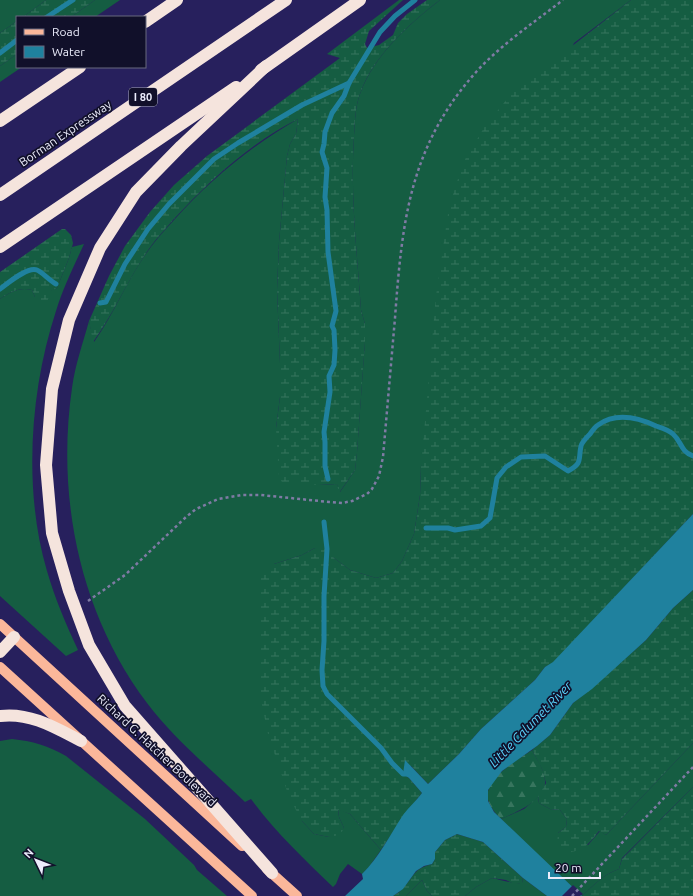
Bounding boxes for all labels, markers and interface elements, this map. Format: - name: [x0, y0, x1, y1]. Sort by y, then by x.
- legend: [16, 16, 146, 68]
- text: Road: [52, 25, 80, 38]
- text: Water: [52, 45, 85, 58]
- road number: I 80: [129, 88, 157, 106]
- street label: Borman Expressway: [17, 97, 114, 169]
- water label: Little Calumet River: [486, 678, 575, 769]
- street label: Richard G. Hatcher Boulevard: [95, 692, 219, 808]
- north arrow: [16, 840, 56, 880]
- text: N: [21, 846, 36, 860]
- scale bar: [549, 854, 600, 880]
- text: 20 m: [555, 861, 582, 874]

